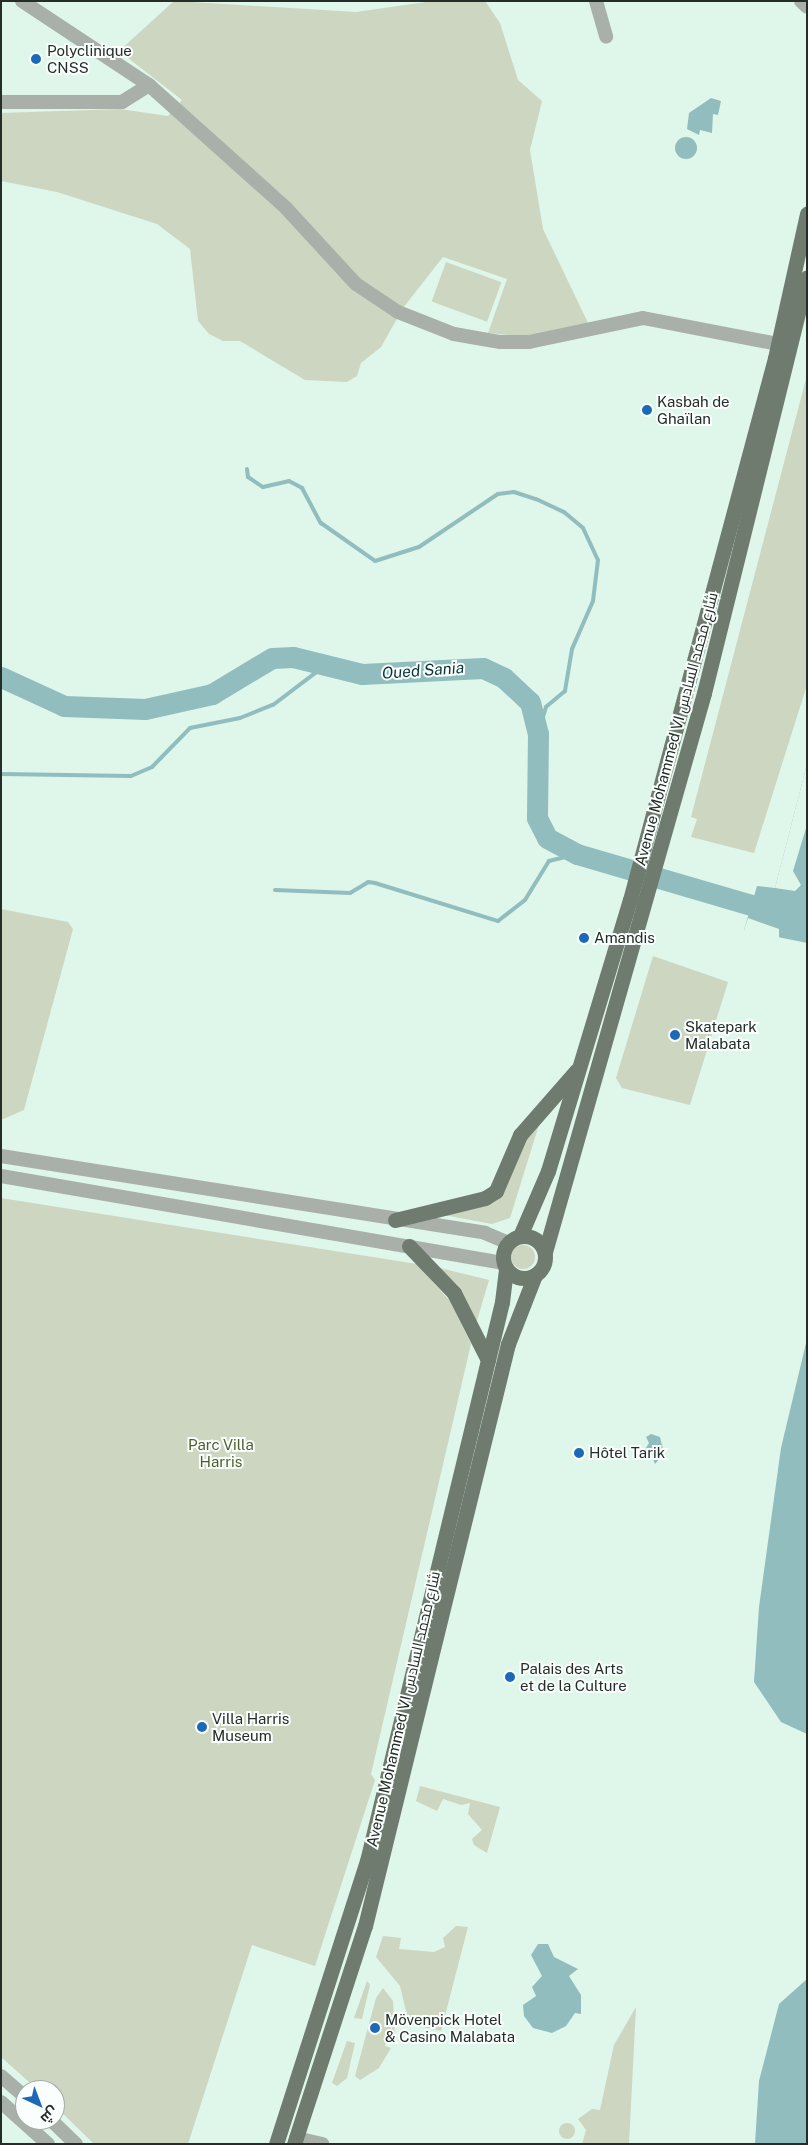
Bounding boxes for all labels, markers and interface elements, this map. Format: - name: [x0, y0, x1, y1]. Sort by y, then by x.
- place label: Polyclinique CNSS: [47, 41, 132, 76]
- marker: Polyclinique CNSS: [29, 52, 43, 66]
- place label: Kasbah de Ghaïlan: [657, 392, 730, 427]
- marker: Kasbah de Ghaïlan: [641, 404, 653, 416]
- street label: Avenue Mohammed VI شارع محمد السادس: [631, 590, 721, 868]
- water label: Oued Sania: [381, 659, 465, 683]
- place label: Amandis: [594, 929, 655, 947]
- marker: Amandis: [578, 932, 590, 944]
- place label: Skatepark Malabata: [685, 1017, 757, 1052]
- marker: Skatepark Malabata: [669, 1029, 681, 1041]
- park label: Parc Villa Harris: [188, 1435, 254, 1470]
- place label: Hôtel Tarik: [589, 1444, 665, 1462]
- marker: Hôtel Tarik: [573, 1447, 585, 1459]
- street label: Avenue Mohammed VI شارع محمد السادس: [362, 1569, 444, 1849]
- place label: Palais des Arts et de la Culture: [520, 1659, 627, 1694]
- marker: Palais des Arts et de la Culture: [504, 1671, 516, 1683]
- place label: Villa Harris Museum: [212, 1709, 289, 1744]
- marker: Villa Harris Museum: [196, 1721, 208, 1733]
- place label: Mövenpick Hotel & Casino Malabata: [385, 2010, 515, 2045]
- marker: Mövenpick Hotel & Casino Malabata: [369, 2022, 381, 2034]
- north arrow: [15, 2080, 65, 2130]
- text: ش: [38, 2103, 62, 2127]

